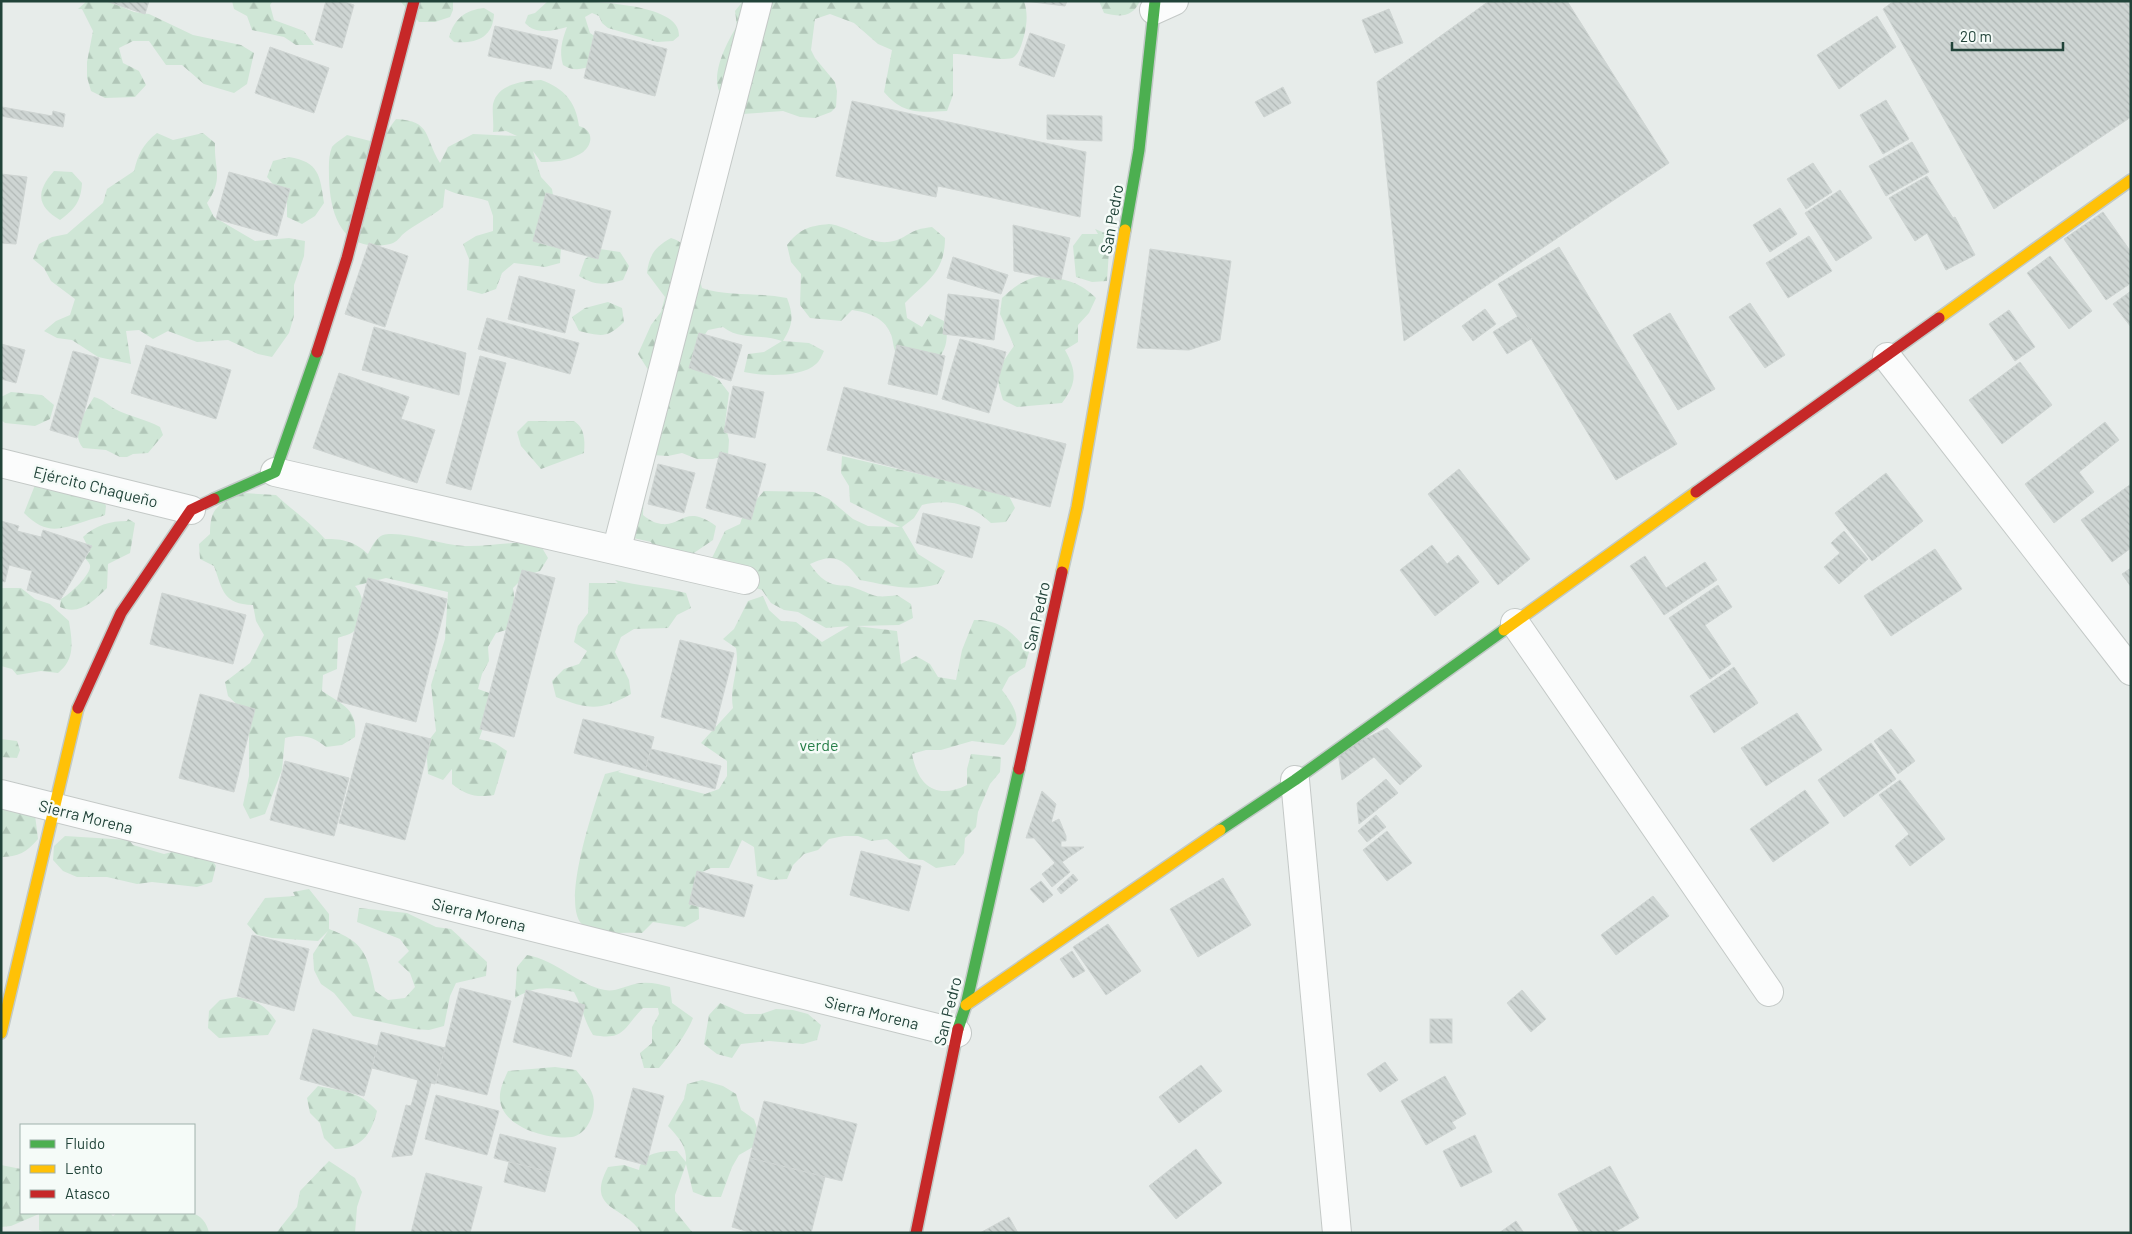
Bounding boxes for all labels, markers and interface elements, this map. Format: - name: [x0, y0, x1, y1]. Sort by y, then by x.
- scale bar: [1952, 20, 2063, 52]
- text: 20 m: [1960, 27, 1992, 45]
- street label: San Pedro: [1096, 183, 1126, 255]
- street label: Ejército Chaqueño: [32, 461, 160, 511]
- street label: San Pedro: [1019, 580, 1053, 652]
- park label: verde: [800, 735, 838, 754]
- street label: Sierra Morena: [37, 795, 135, 837]
- street label: Sierra Morena: [430, 893, 528, 935]
- street label: San Pedro: [929, 975, 965, 1047]
- street label: Sierra Morena: [823, 991, 921, 1033]
- legend: [20, 1124, 195, 1214]
- text: Fluido: [65, 1134, 105, 1152]
- text: Lento: [65, 1159, 103, 1177]
- text: Atasco: [65, 1184, 110, 1202]

